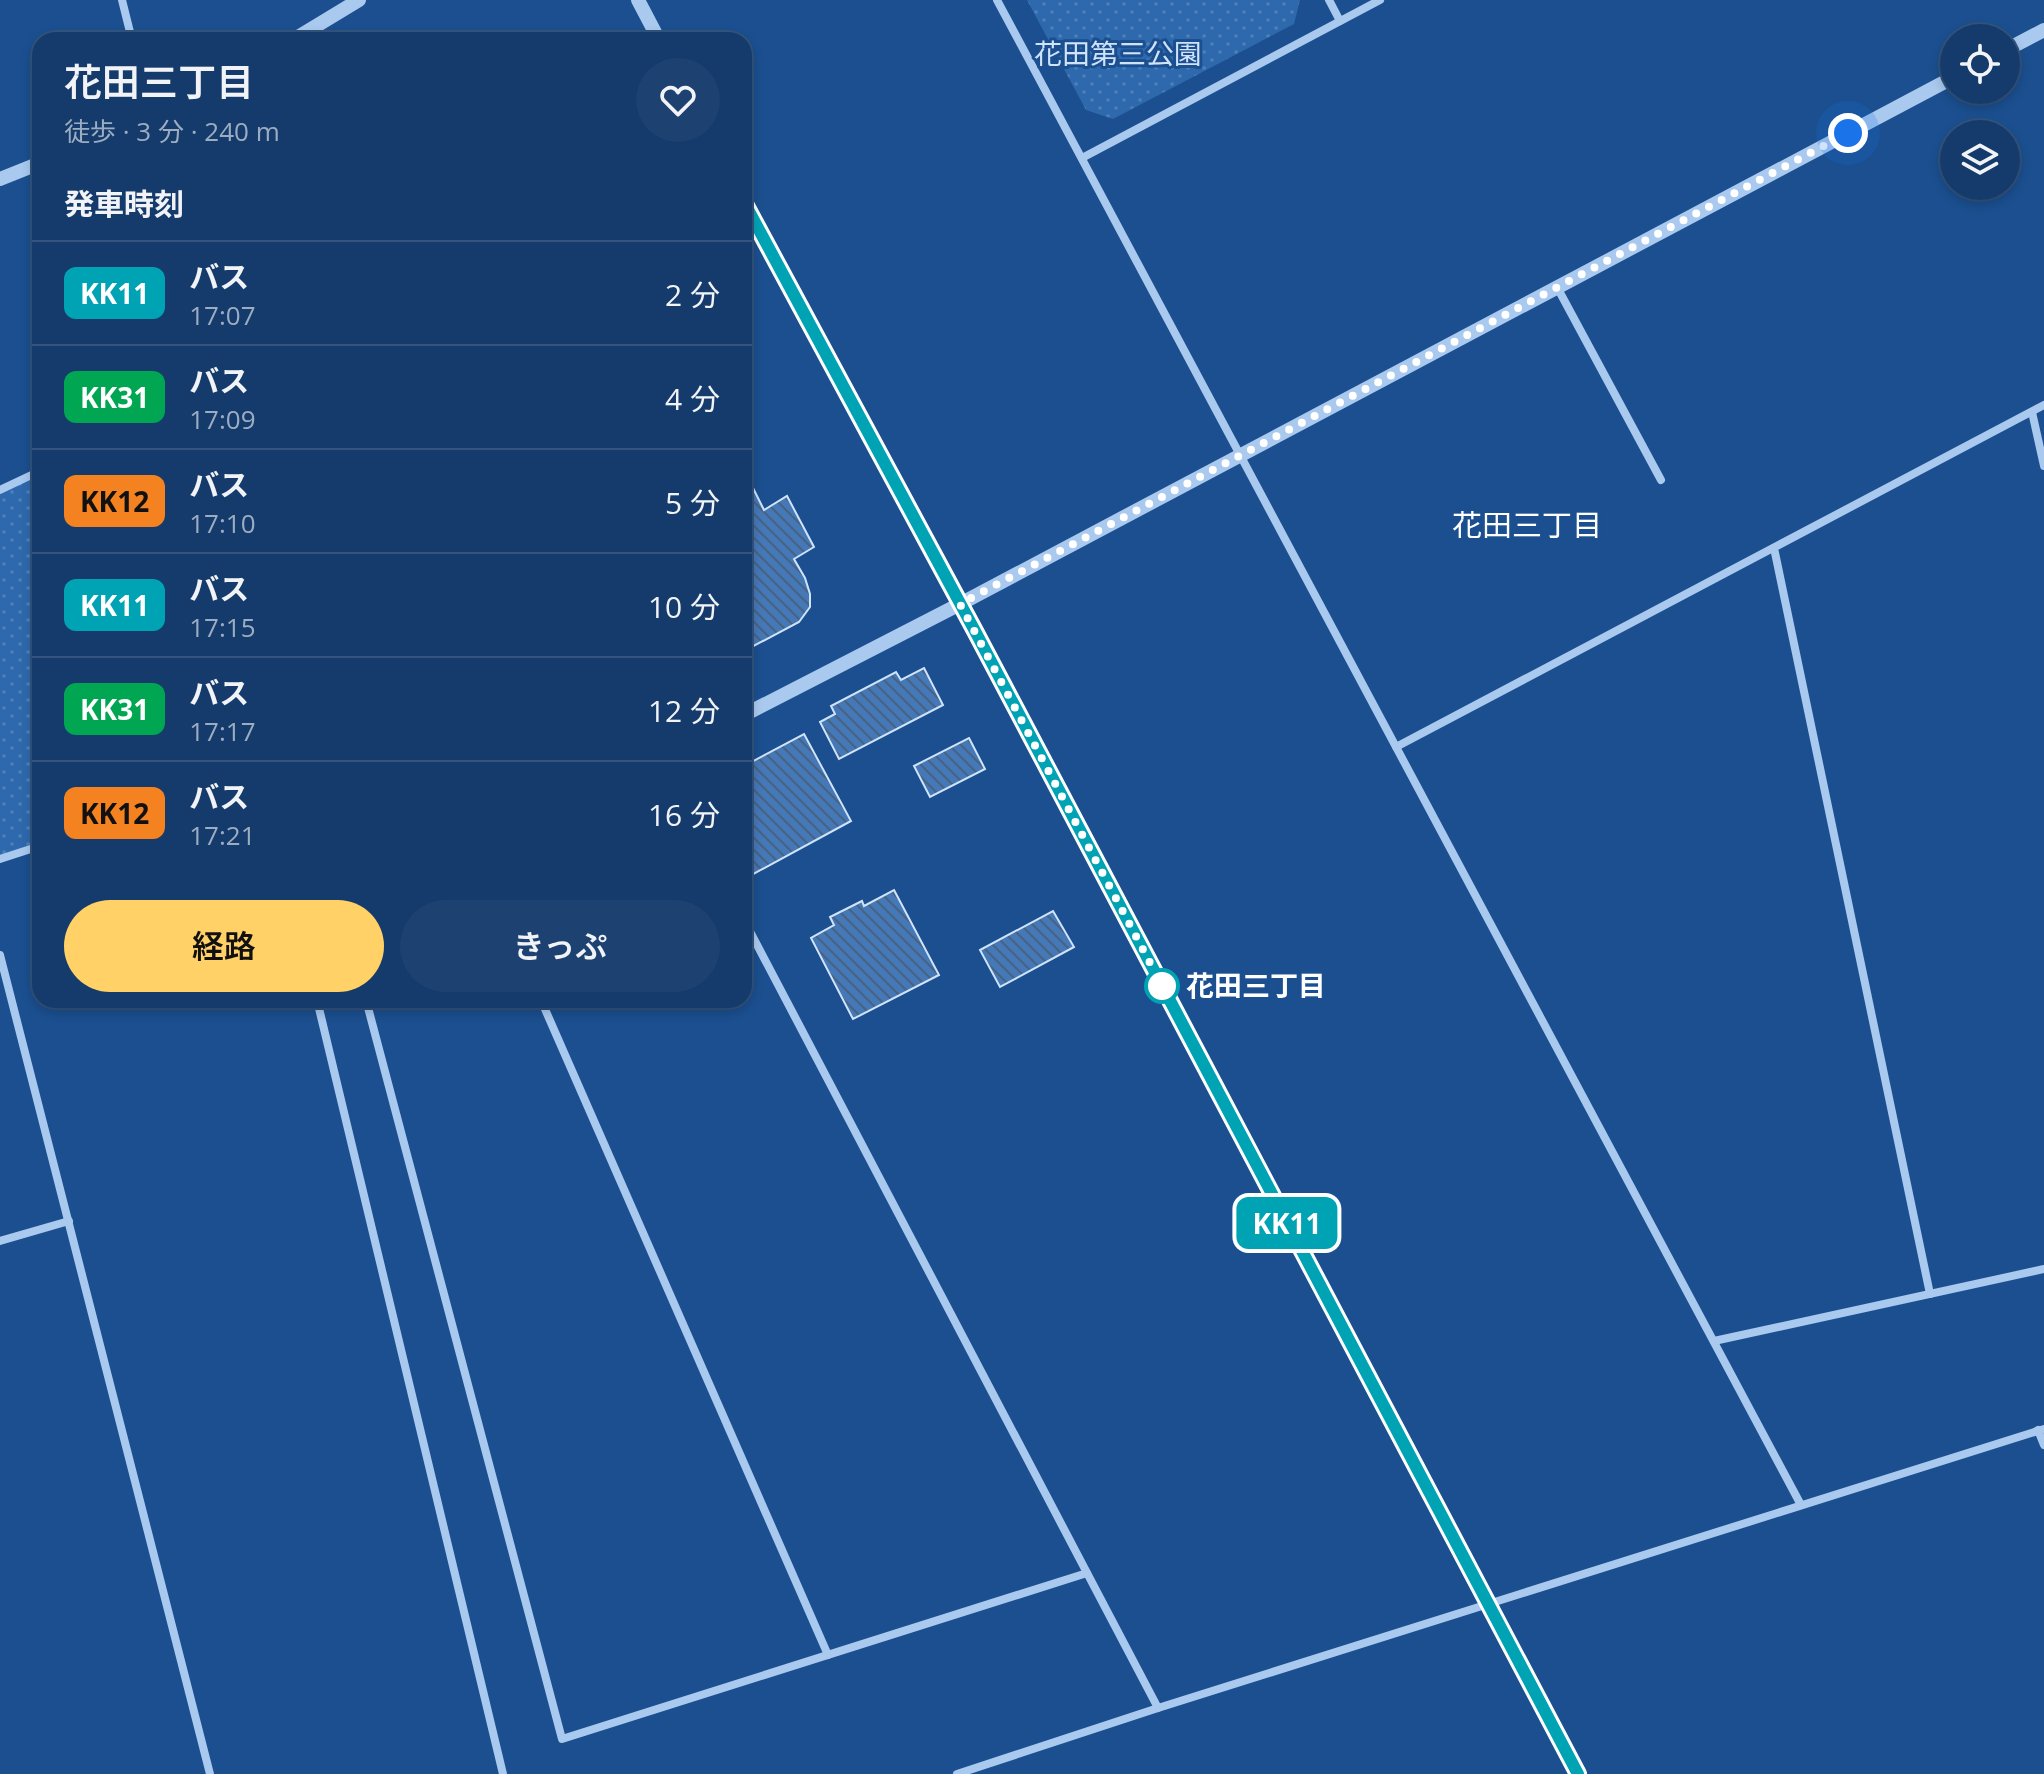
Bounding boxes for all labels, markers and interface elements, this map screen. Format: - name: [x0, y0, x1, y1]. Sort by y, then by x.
- map controls: [1940, 24, 2020, 200]
- button: locate: [1940, 24, 2020, 104]
- park label: 花田第三公園: [1034, 34, 1202, 72]
- text: 花田三丁目: [64, 55, 254, 107]
- button: heart: [636, 58, 720, 142]
- text: 徒歩 · 3 分 · 240 m: [64, 113, 280, 149]
- your location: [1828, 113, 1868, 153]
- button: layers: [1940, 120, 2020, 200]
- text: 発車時刻: [64, 183, 184, 224]
- text: バス: [189, 256, 249, 297]
- text: KK11: [80, 274, 149, 312]
- text: 2 分: [665, 274, 720, 315]
- text: 17:07: [189, 297, 256, 333]
- text: バス: [189, 360, 249, 401]
- text: KK31: [80, 378, 149, 416]
- text: 4 分: [665, 378, 720, 419]
- text: 17:09: [189, 401, 256, 437]
- text: バス: [189, 464, 249, 505]
- text: KK12: [80, 482, 149, 520]
- text: 5 分: [665, 482, 720, 523]
- district label: 花田三丁目: [1452, 504, 1602, 545]
- text: 17:10: [189, 505, 256, 541]
- text: バス: [189, 568, 249, 609]
- text: KK11: [80, 586, 149, 624]
- text: 10 分: [648, 586, 720, 627]
- text: 17:15: [189, 609, 256, 645]
- text: バス: [189, 672, 249, 713]
- text: KK31: [80, 690, 149, 728]
- text: 12 分: [648, 690, 720, 731]
- text: 17:17: [189, 713, 256, 749]
- text: バス: [189, 776, 249, 817]
- text: KK12: [80, 794, 149, 832]
- text: 16 分: [648, 794, 720, 835]
- text: 17:21: [189, 817, 256, 853]
- button: 経路: [64, 900, 384, 992]
- button: きっぷ: [400, 900, 720, 992]
- place label: 花田三丁目: [1186, 966, 1326, 1004]
- marker: 花田三丁目: [1145, 969, 1179, 1003]
- line badge: KK11: [1231, 1197, 1343, 1249]
- text: KK11: [1252, 1204, 1322, 1242]

